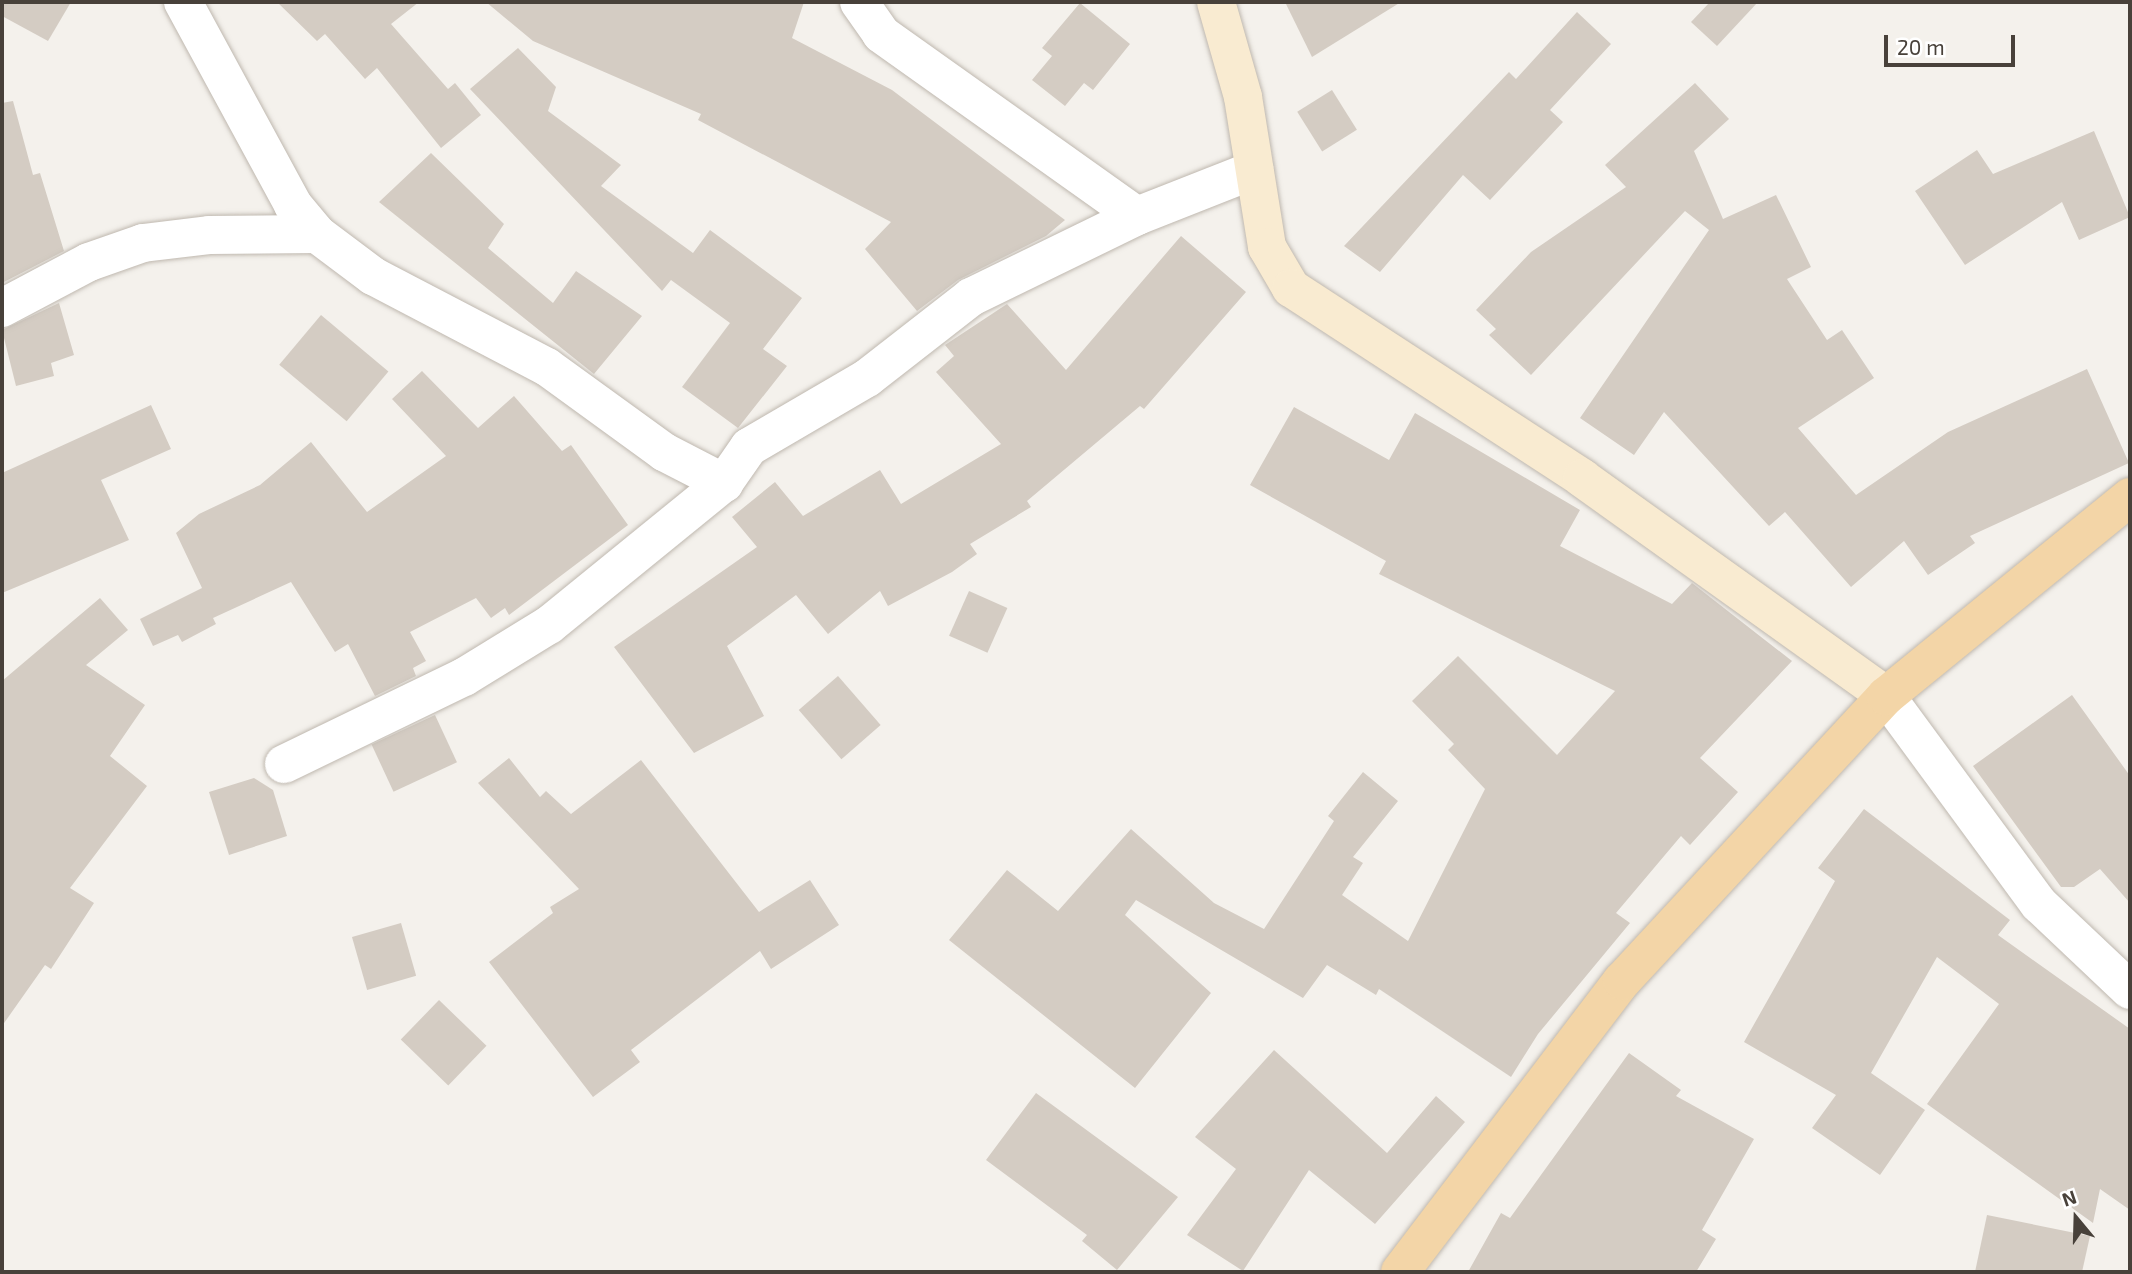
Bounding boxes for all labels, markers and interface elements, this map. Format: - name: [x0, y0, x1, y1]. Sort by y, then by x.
- scale bar: [1887, 21, 2018, 65]
- text: 20 m: [1897, 34, 1945, 59]
- north arrow: [2041, 1183, 2111, 1253]
- text: N: [2059, 1185, 2079, 1211]

